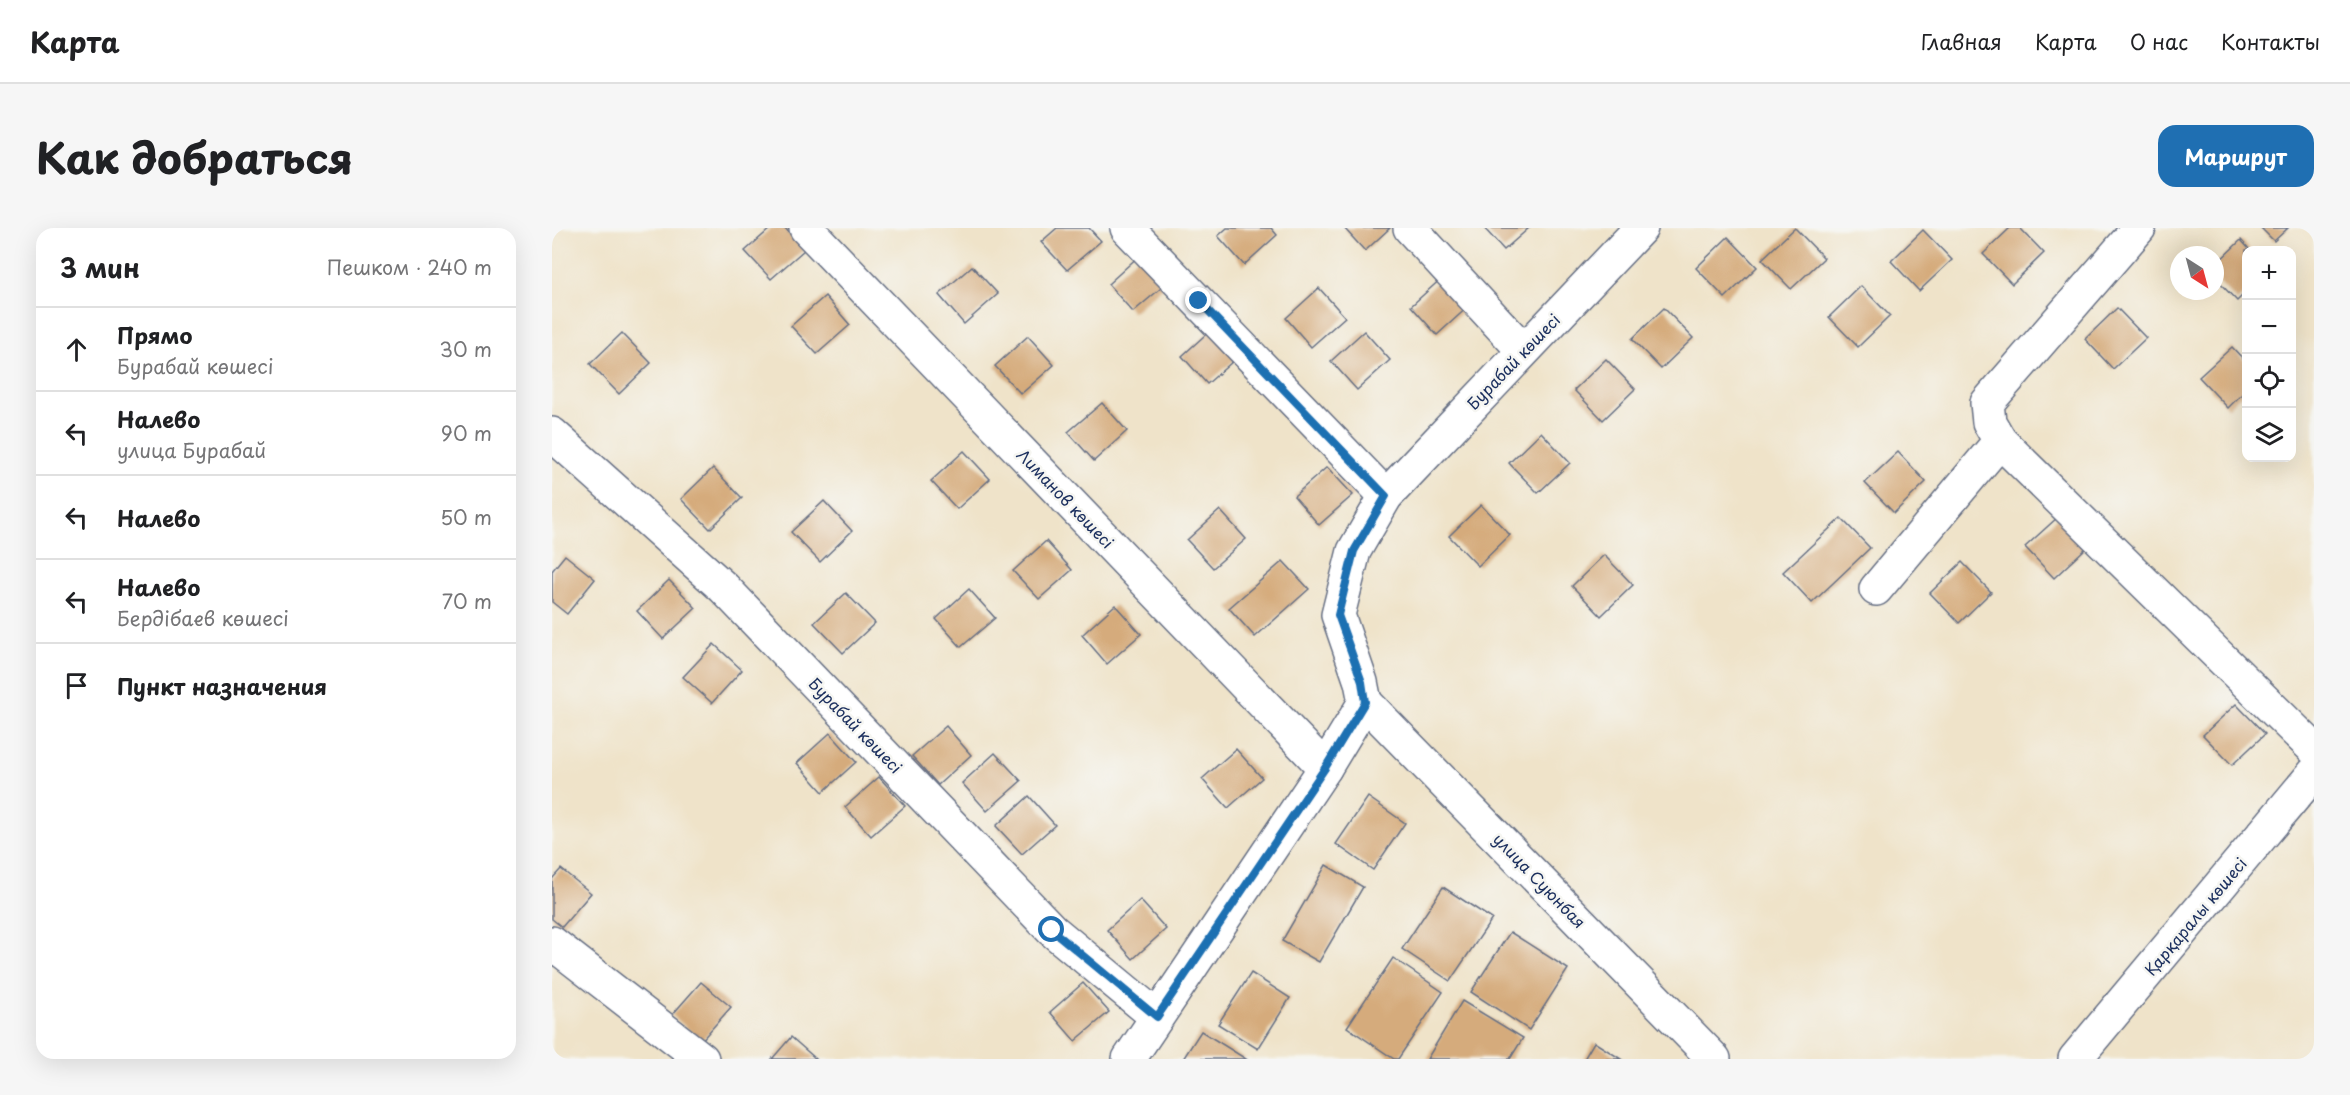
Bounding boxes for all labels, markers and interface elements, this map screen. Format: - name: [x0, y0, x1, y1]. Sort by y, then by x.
- text: Карта: [30, 20, 120, 63]
- text: Главная: [1921, 25, 2002, 57]
- text: Карта: [2035, 25, 2097, 57]
- text: О нас: [2130, 25, 2188, 57]
- text: Контакты: [2221, 25, 2320, 57]
- text: Как добраться: [36, 125, 353, 188]
- button: Маршрут: [2158, 125, 2314, 187]
- north arrow: [2170, 246, 2224, 300]
- map controls: [2242, 246, 2296, 462]
- button: +: [2242, 246, 2296, 300]
- text: 3 мин: [60, 248, 140, 287]
- text: Пешком · 240 m: [327, 252, 492, 282]
- route end: [1185, 287, 1211, 313]
- button: −: [2242, 300, 2296, 354]
- street label: Бурабай көшесі: [1461, 308, 1565, 414]
- text: Прямо: [117, 318, 192, 351]
- icon: ahead: [60, 333, 93, 366]
- text: 30 m: [439, 334, 492, 364]
- text: Бурабай көшесі: [117, 351, 274, 381]
- button: locate: [2242, 354, 2296, 408]
- text: Налево: [117, 402, 200, 435]
- button: layers: [2242, 408, 2296, 462]
- icon: left: [60, 417, 93, 450]
- text: 90 m: [441, 418, 492, 448]
- text: улица Бурабай: [117, 435, 266, 465]
- street label: Лиманов көшесі: [1012, 443, 1120, 553]
- icon: left: [60, 501, 93, 534]
- text: Налево: [117, 501, 200, 534]
- text: 50 m: [440, 502, 492, 532]
- text: Налево: [117, 570, 200, 603]
- icon: left: [60, 585, 93, 618]
- text: 70 m: [442, 586, 492, 616]
- text: Бердібаев көшесі: [117, 603, 289, 633]
- icon: arrive: [60, 669, 93, 702]
- text: Пункт назначения: [117, 669, 327, 702]
- street label: Бурабай көшесі: [804, 672, 908, 778]
- street label: улица Суюнбая: [1488, 827, 1592, 933]
- street label: Қарқаралы көшесі: [2138, 852, 2252, 980]
- route start: [1038, 916, 1064, 942]

